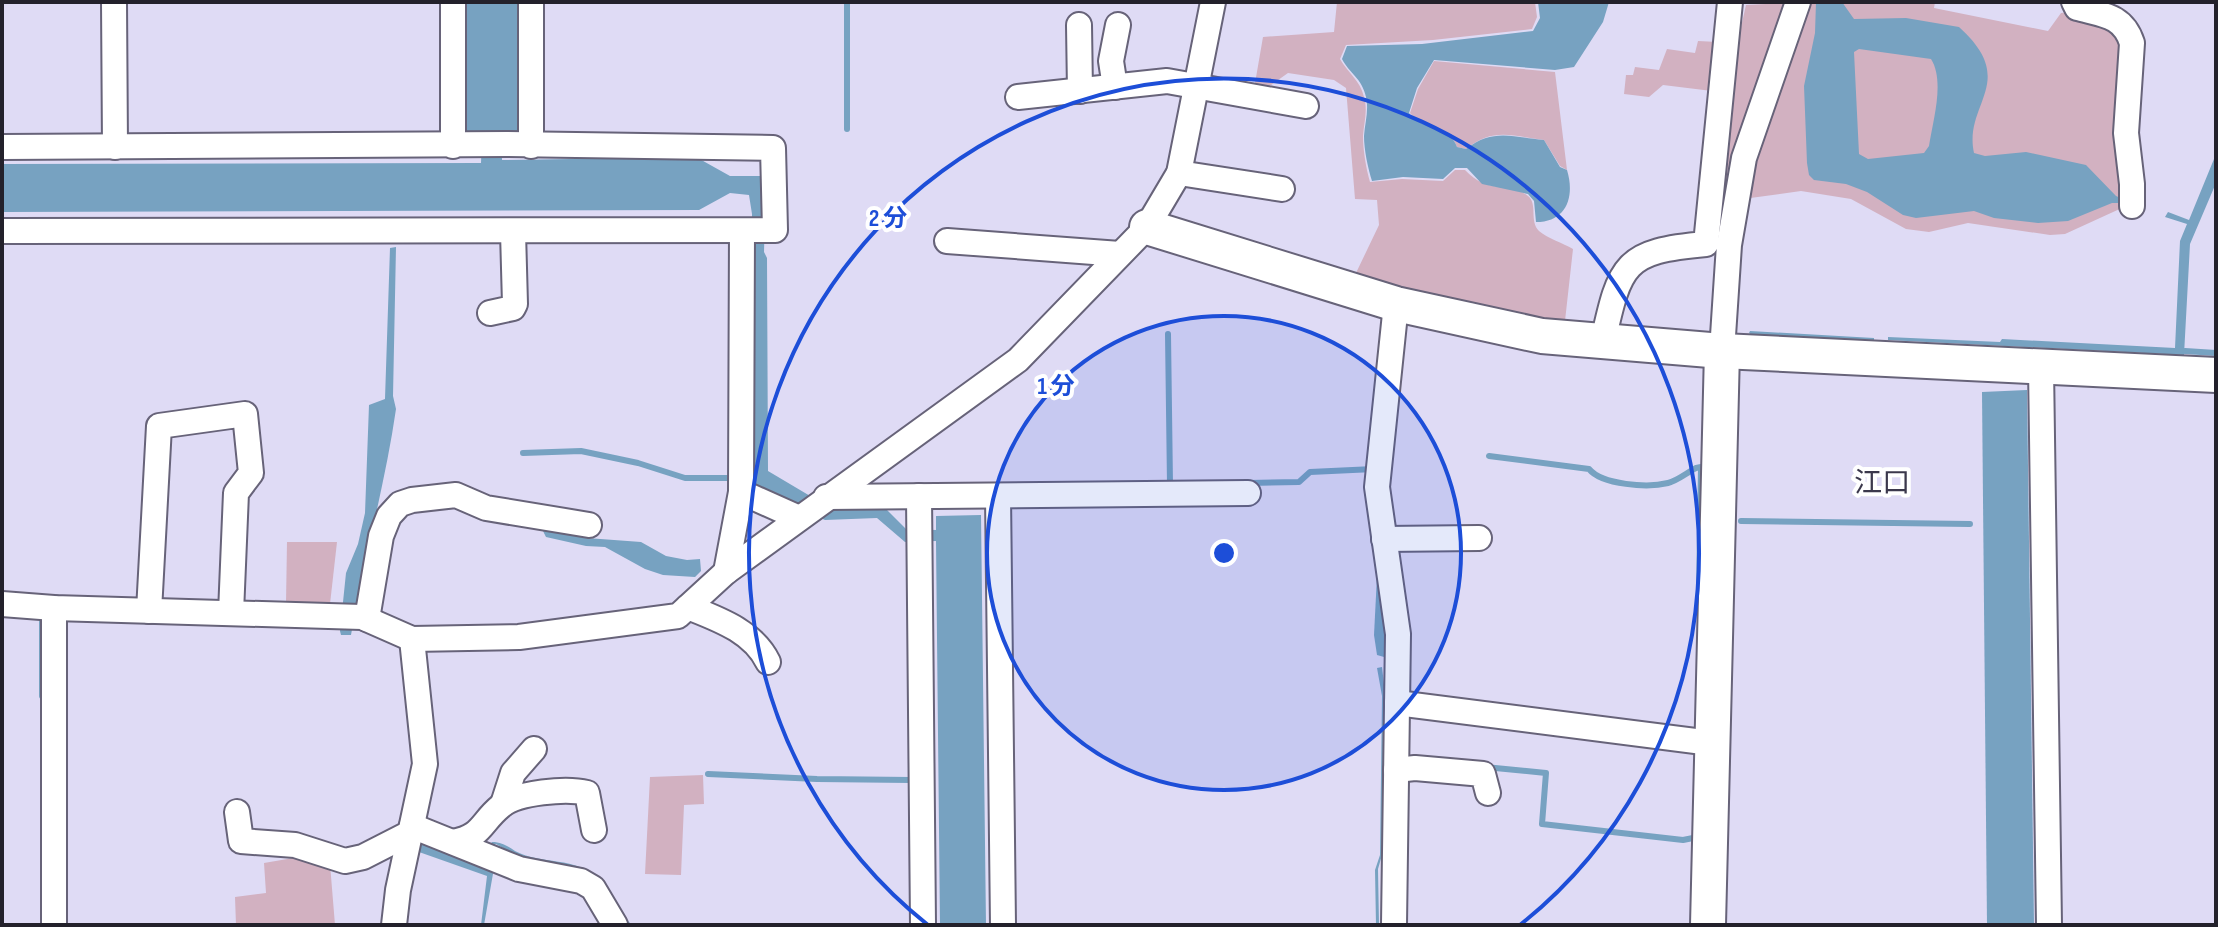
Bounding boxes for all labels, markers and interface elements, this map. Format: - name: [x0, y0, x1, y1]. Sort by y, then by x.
- text: 2 分: [869, 204, 907, 233]
- text: 1 分: [1037, 372, 1075, 401]
- district label: 江口: [1854, 467, 1910, 500]
- centre of rings: [1210, 539, 1238, 567]

